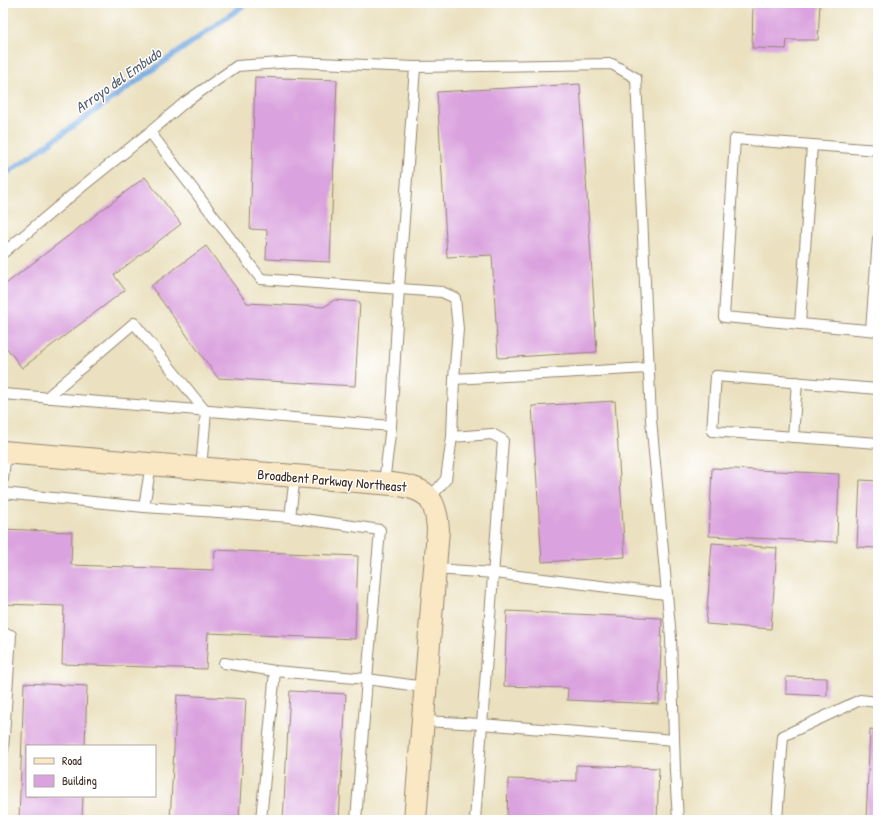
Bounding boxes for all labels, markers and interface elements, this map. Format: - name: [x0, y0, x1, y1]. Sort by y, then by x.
- water label: Arroyo del Embudo: [71, 42, 166, 118]
- street label: Broadbent Parkway Northeast: [256, 464, 408, 497]
- legend: [26, 745, 156, 797]
- text: Road: [62, 752, 82, 769]
- text: Building: [62, 772, 97, 789]

